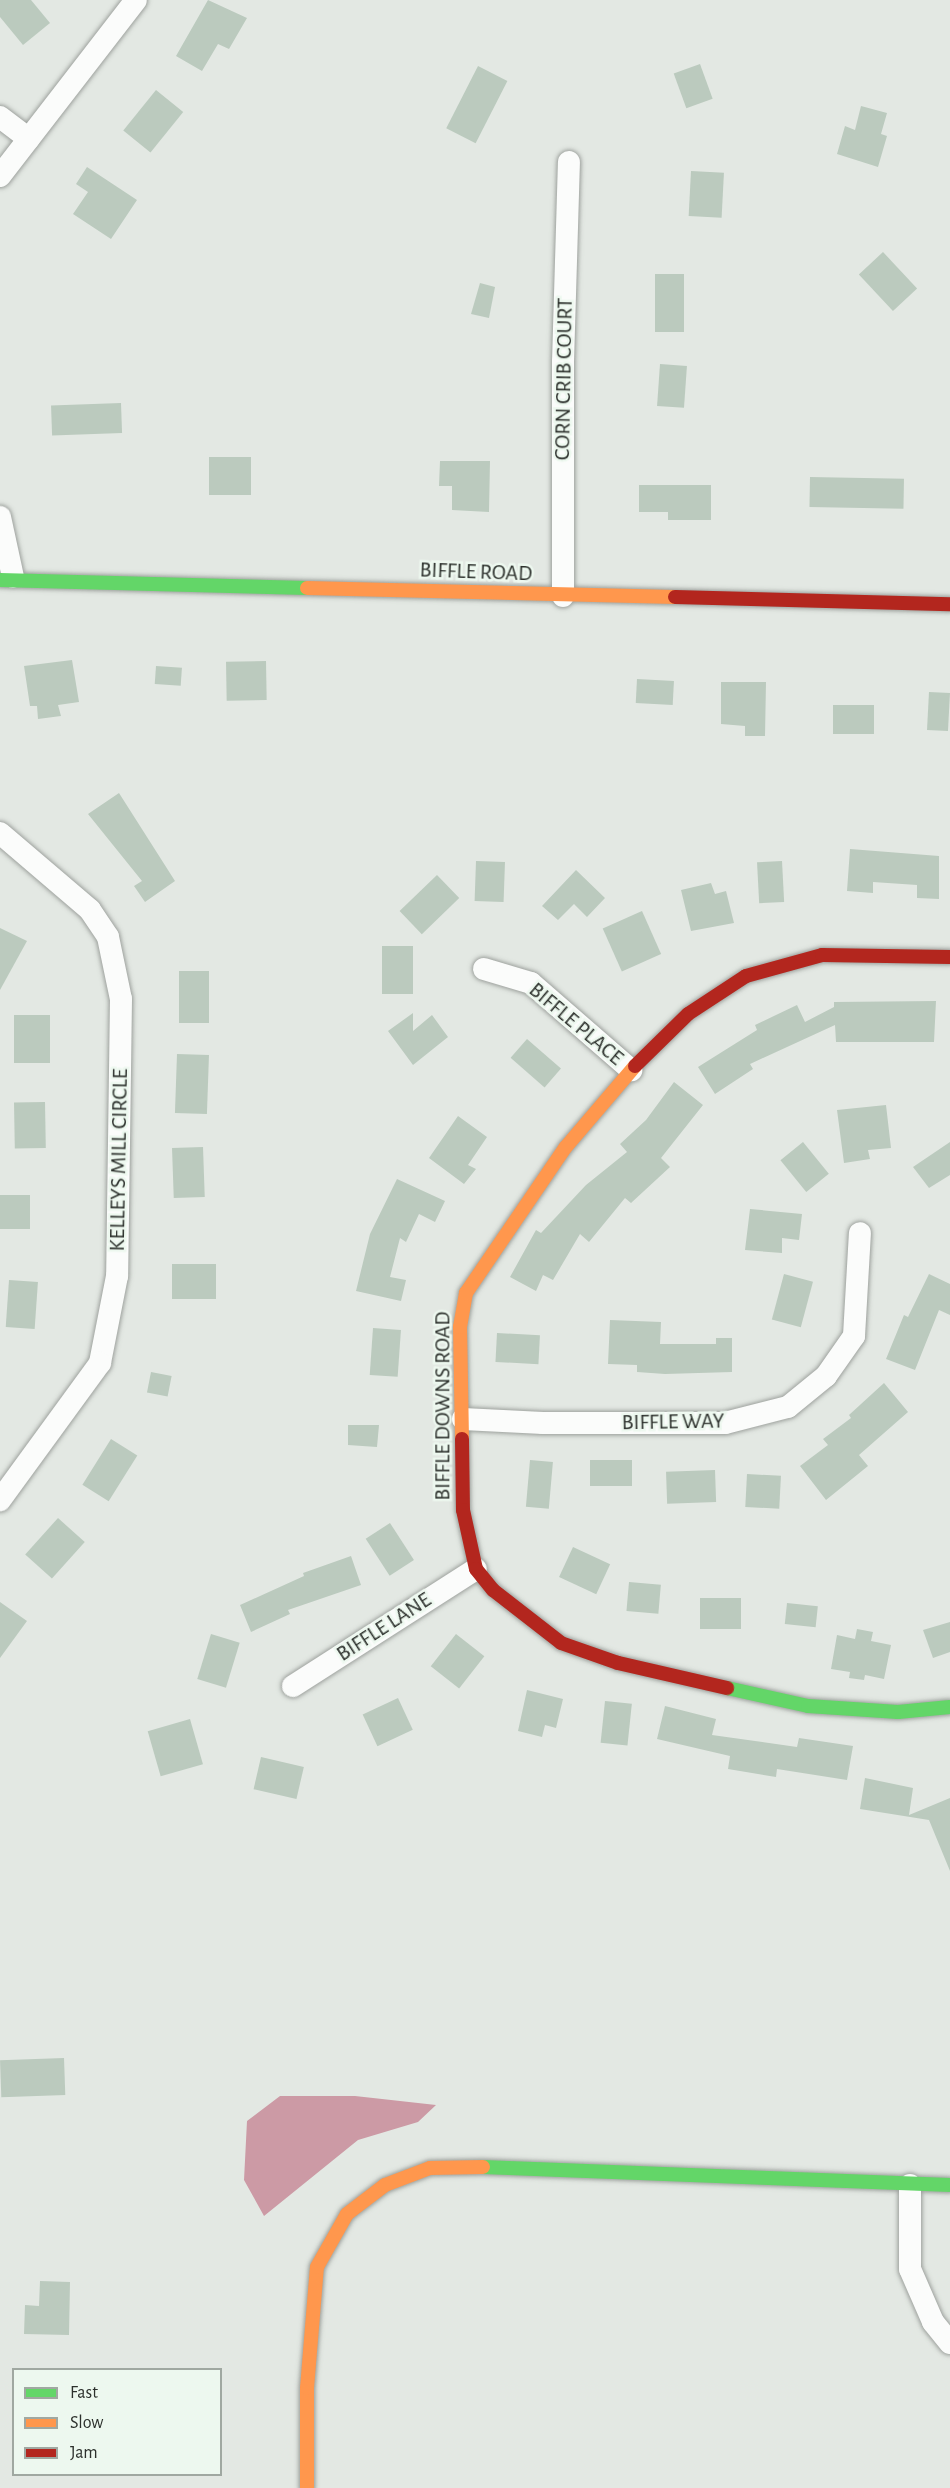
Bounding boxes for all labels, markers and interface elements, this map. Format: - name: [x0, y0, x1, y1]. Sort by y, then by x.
- street label: CORN CRIB COURT: [549, 297, 579, 461]
- street label: BIFFLE ROAD: [419, 557, 533, 587]
- street label: BIFFLE PLACE: [523, 977, 629, 1071]
- street label: KELLEYS MILL CIRCLE: [104, 1068, 134, 1252]
- street label: BIFFLE DOWNS ROAD: [430, 1311, 456, 1501]
- street label: BIFFLE WAY: [621, 1408, 725, 1436]
- street label: BIFFLE LANE: [332, 1587, 436, 1667]
- legend: [12, 2368, 222, 2476]
- text: Fast: [70, 2384, 98, 2402]
- text: Slow: [70, 2414, 103, 2432]
- text: Jam: [70, 2444, 98, 2462]

